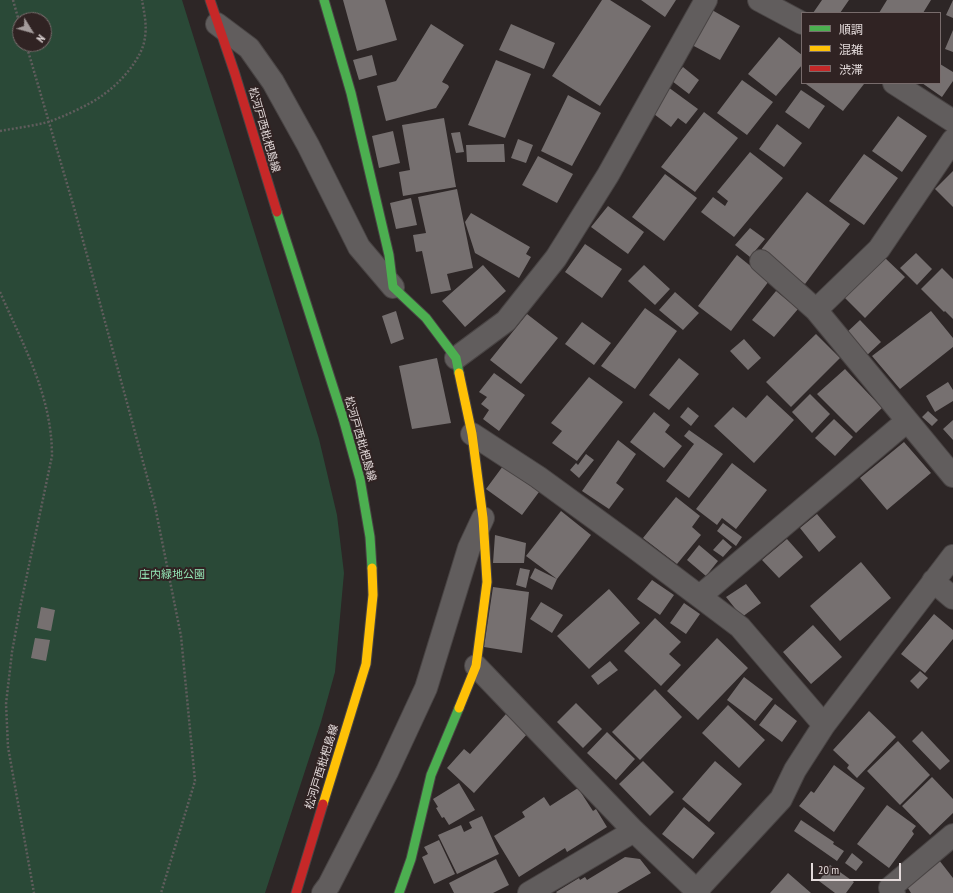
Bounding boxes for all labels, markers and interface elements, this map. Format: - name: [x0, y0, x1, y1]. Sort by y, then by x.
- north arrow: [12, 12, 52, 52]
- legend: [801, 12, 941, 84]
- text: 順調: [839, 22, 863, 37]
- text: N: [33, 32, 48, 45]
- text: 混雑: [839, 42, 863, 57]
- text: 渋滞: [839, 62, 863, 77]
- street label: 松河戸西枇杷島線: [246, 86, 282, 174]
- street label: 松河戸西枇杷島線: [342, 395, 378, 483]
- park label: 庄内緑地公園: [139, 568, 205, 582]
- street label: 松河戸西枇杷島線: [303, 723, 341, 811]
- scale bar: [813, 855, 903, 881]
- text: 20 m: [818, 862, 839, 877]

